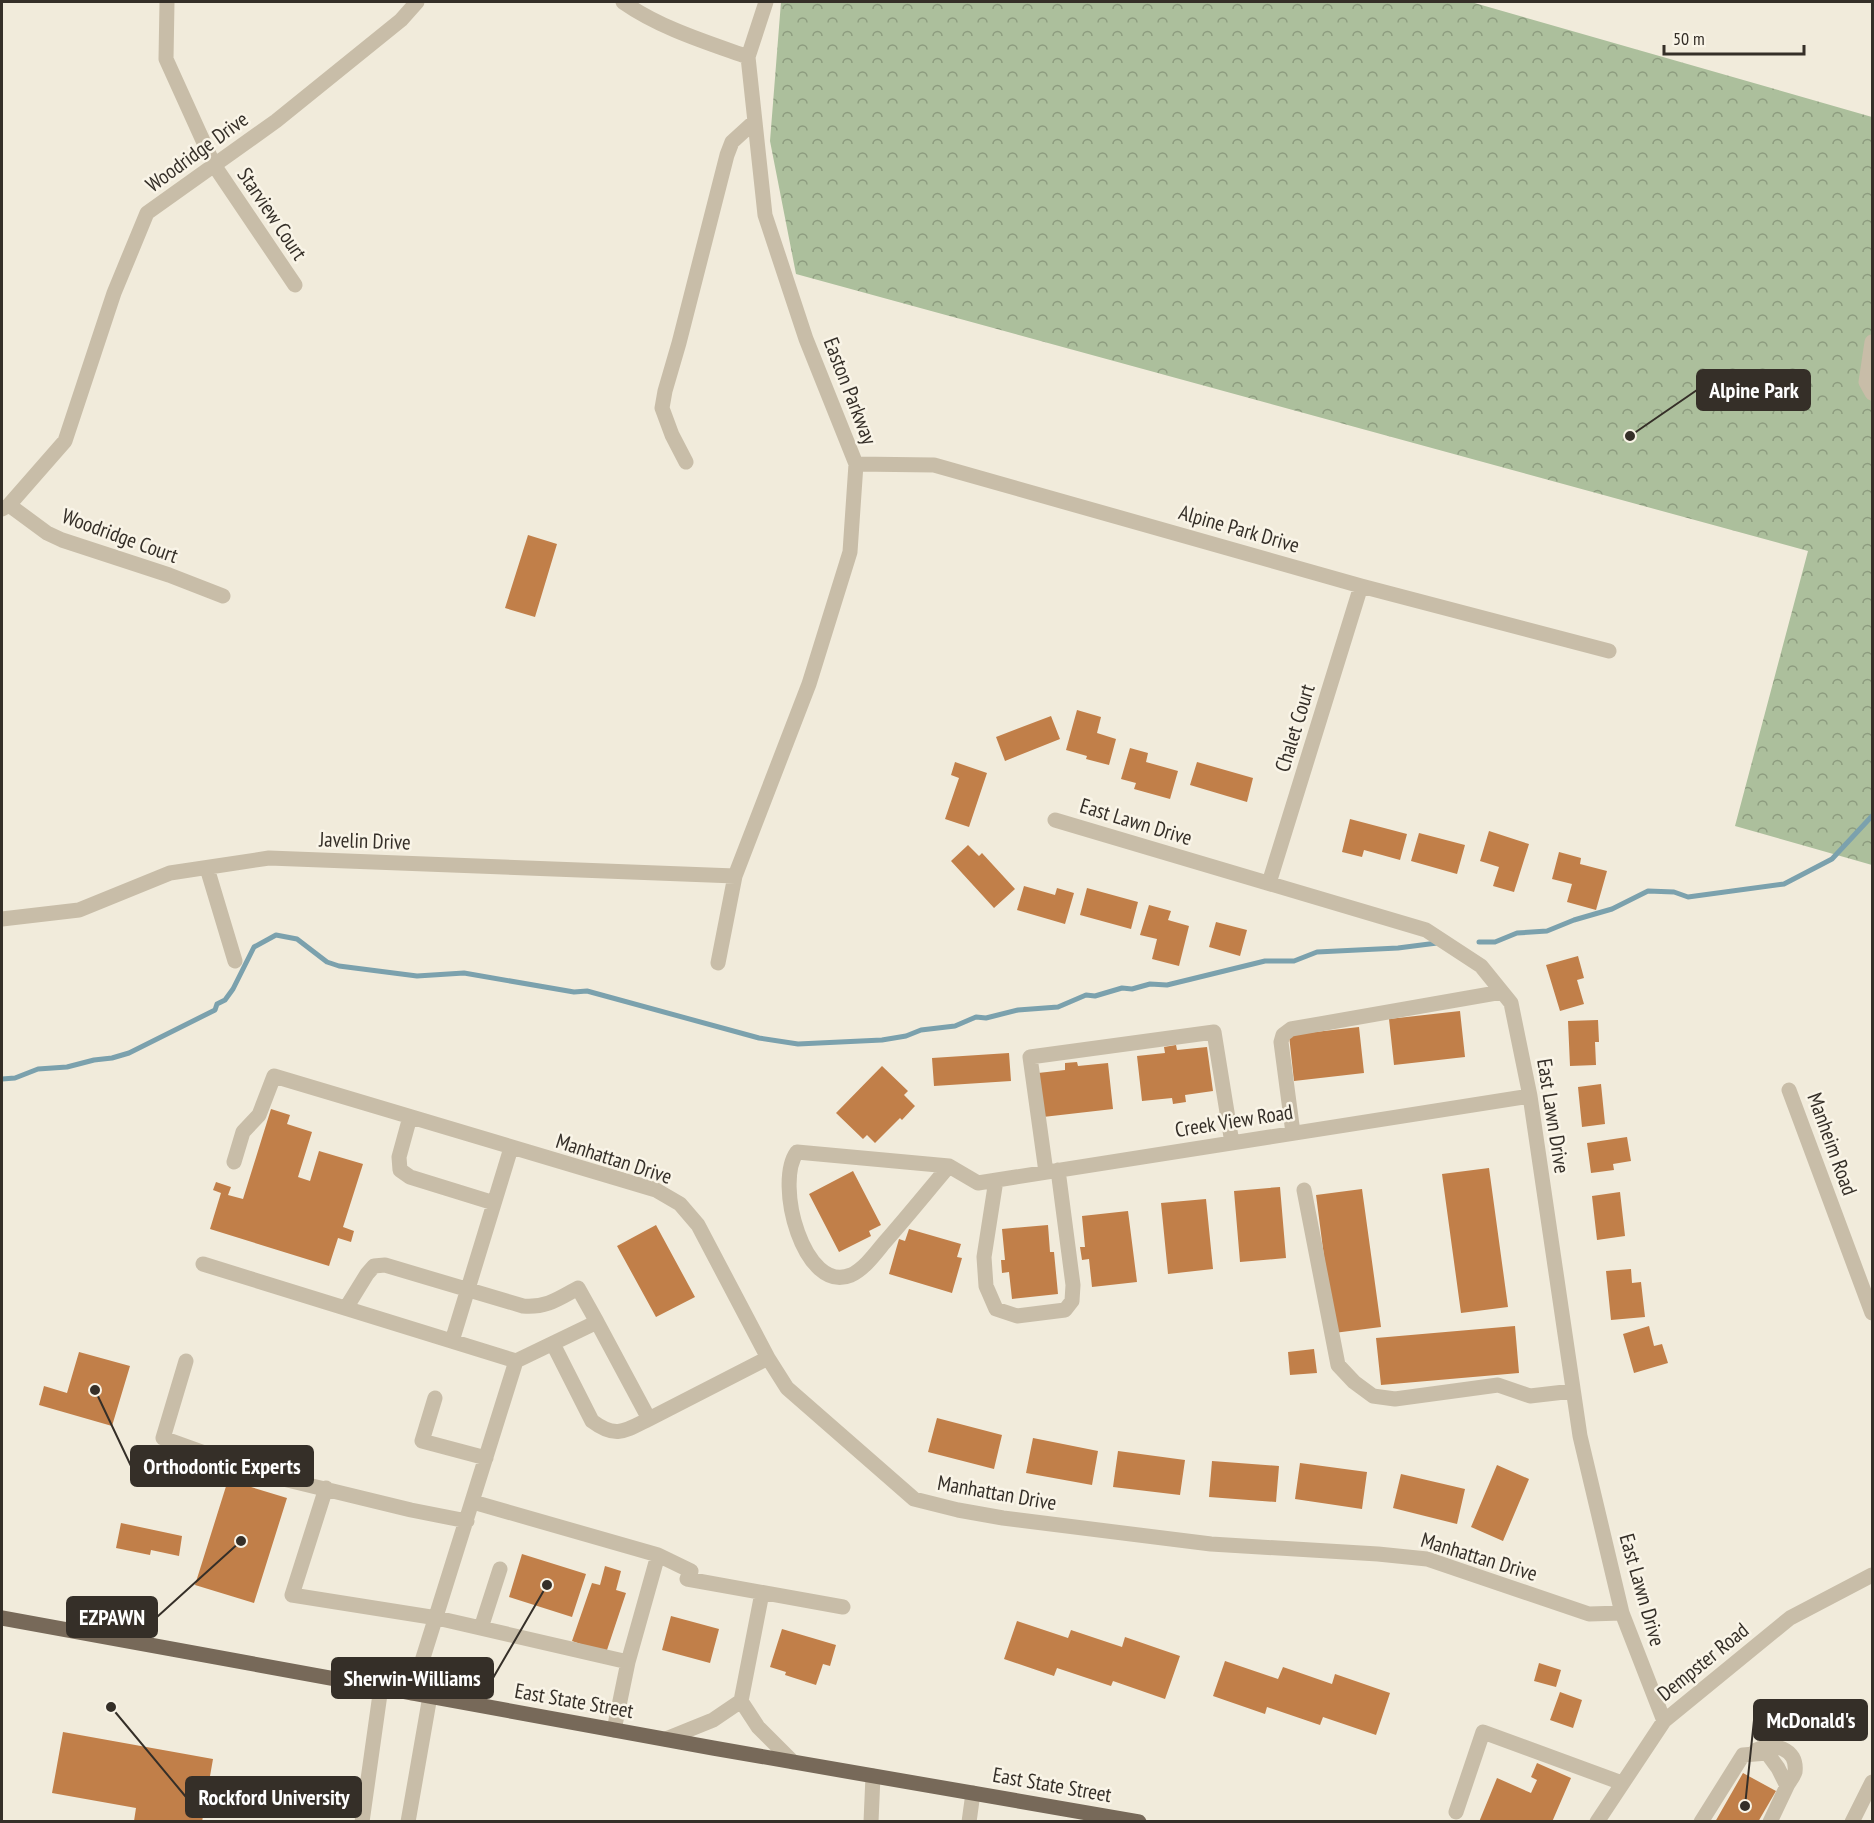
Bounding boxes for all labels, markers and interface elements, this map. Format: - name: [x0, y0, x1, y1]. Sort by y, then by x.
- scale bar: [1664, 18, 1804, 56]
- text: 50 m: [1673, 27, 1705, 50]
- street label: Woodridge Drive: [140, 105, 253, 198]
- street label: Starview Court: [232, 162, 313, 265]
- street label: Easton Parkway: [818, 333, 883, 448]
- callout: Alpine Park: [1697, 370, 1810, 410]
- text: Alpine Park: [1708, 376, 1800, 404]
- street label: Alpine Park Drive: [1176, 498, 1303, 559]
- street label: Woodridge Court: [58, 502, 182, 569]
- street label: Chalet Court: [1268, 681, 1321, 775]
- street label: East Lawn Drive: [1077, 792, 1195, 851]
- street label: Javelin Drive: [318, 825, 411, 856]
- street label: East Lawn Drive: [1531, 1057, 1576, 1175]
- street label: Manheim Road: [1801, 1089, 1864, 1199]
- street label: Creek View Road: [1173, 1098, 1295, 1143]
- street label: Manhattan Drive: [553, 1127, 676, 1190]
- callout: Orthodontic Experts: [131, 1446, 313, 1486]
- text: Orthodontic Experts: [143, 1452, 301, 1480]
- street label: Manhattan Drive: [935, 1469, 1059, 1516]
- street label: Manhattan Drive: [1418, 1526, 1541, 1587]
- street label: East Lawn Drive: [1614, 1530, 1671, 1649]
- callout: EZPAWN: [67, 1597, 157, 1637]
- text: EZPAWN: [79, 1603, 145, 1631]
- street label: Dempster Road: [1651, 1617, 1754, 1707]
- callout: Sherwin-Williams: [332, 1658, 493, 1698]
- text: Sherwin-Williams: [343, 1664, 481, 1692]
- street label: East State Street: [513, 1677, 636, 1724]
- callout: McDonald's: [1754, 1700, 1867, 1740]
- text: McDonald's: [1766, 1706, 1856, 1734]
- street label: East State Street: [991, 1761, 1114, 1808]
- callout: Rockford University: [186, 1777, 361, 1817]
- text: Rockford University: [198, 1783, 351, 1811]

